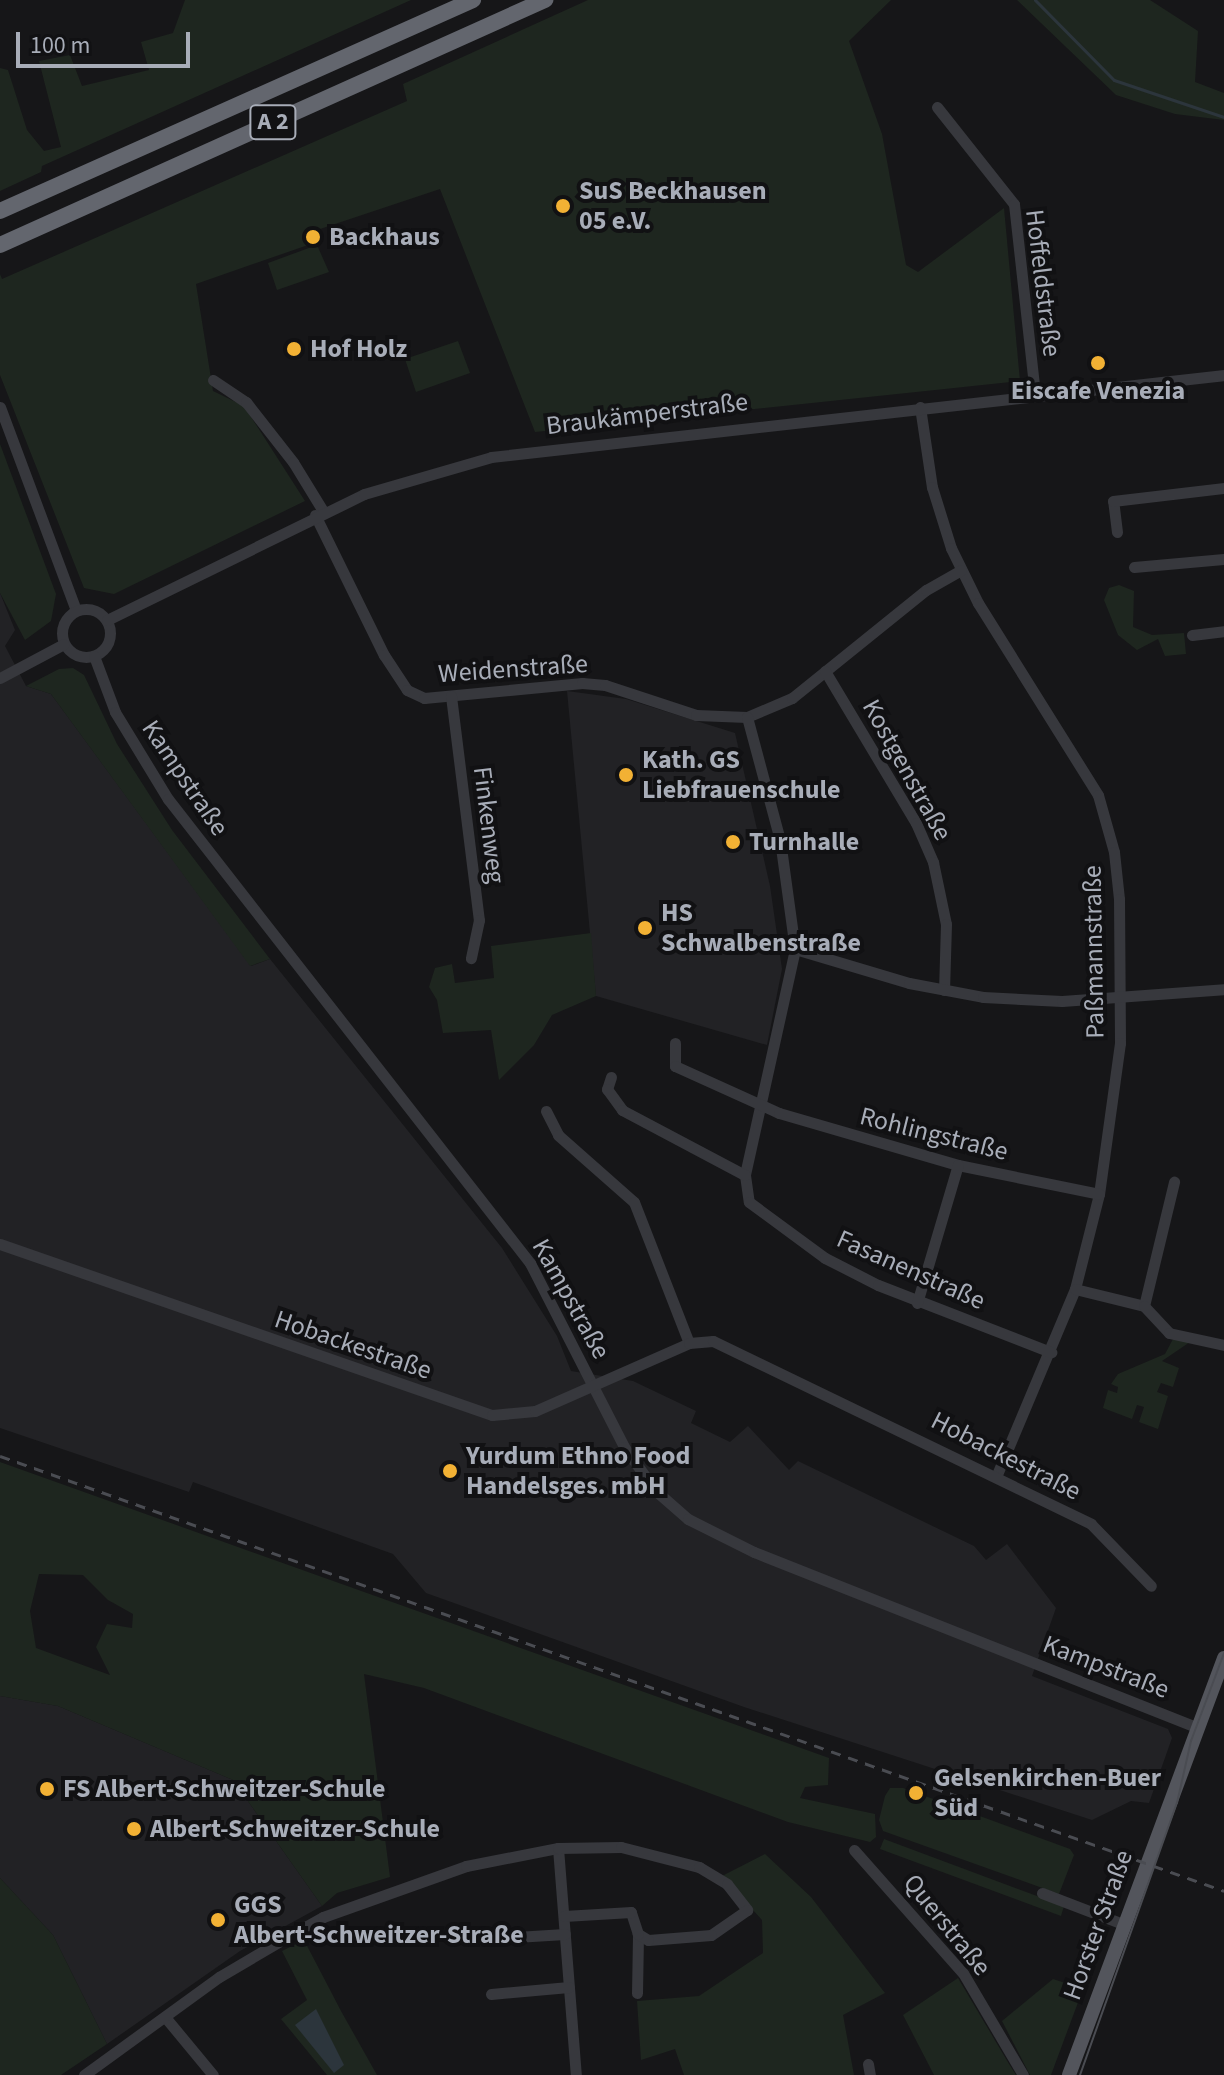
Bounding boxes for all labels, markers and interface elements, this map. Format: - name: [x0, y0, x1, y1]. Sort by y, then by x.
- scale bar: [20, 16, 194, 66]
- text: 100 m: [30, 28, 90, 63]
- road number: A 2: [249, 102, 297, 142]
- place label: SuS Beckhausen 05 e.V.: [579, 175, 767, 236]
- marker: SuS Beckhausen 05 e.V.: [554, 197, 572, 215]
- street label: Hoffeldstraße: [1018, 208, 1068, 358]
- place label: Backhaus: [329, 221, 440, 253]
- marker: Backhaus: [304, 228, 322, 246]
- place label: Hof Holz: [310, 333, 407, 365]
- marker: Hof Holz: [285, 340, 303, 358]
- marker: Eiscafe Venezia: [1089, 354, 1107, 372]
- place label: Eiscafe Venezia: [1011, 375, 1185, 407]
- street label: Braukämperstraße: [544, 386, 750, 442]
- street label: Weidenstraße: [437, 648, 589, 690]
- street label: Kostgenstraße: [855, 694, 959, 846]
- street label: Kampstraße: [135, 714, 235, 842]
- place label: Kath. GS Liebfrauenschule: [642, 744, 840, 806]
- street label: Finkenweg: [466, 765, 512, 885]
- marker: Kath. GS Liebfrauenschule: [617, 766, 635, 784]
- place label: Turnhalle: [749, 826, 859, 858]
- marker: Turnhalle: [724, 833, 742, 851]
- street label: Paßmannstraße: [1077, 865, 1111, 1039]
- place label: HS Schwalbenstraße: [661, 897, 861, 958]
- marker: HS Schwalbenstraße: [636, 919, 654, 937]
- street label: Rohlingstraße: [857, 1101, 1011, 1167]
- street label: Fasanenstraße: [832, 1223, 990, 1317]
- street label: Kampstraße: [525, 1233, 617, 1365]
- street label: Hobackestraße: [270, 1304, 436, 1386]
- street label: Hobackestraße: [926, 1405, 1086, 1507]
- place label: Yurdum Ethno Food Handelsges. mbH: [466, 1440, 690, 1502]
- marker: Yurdum Ethno Food Handelsges. mbH: [441, 1462, 459, 1480]
- street label: Kampstraße: [1038, 1629, 1174, 1705]
- place label: Gelsenkirchen-Buer Süd: [934, 1762, 1161, 1824]
- place label: FS Albert-Schweitzer-Schule: [63, 1773, 385, 1805]
- marker: FS Albert-Schweitzer-Schule: [38, 1780, 56, 1798]
- marker: Gelsenkirchen-Buer Süd: [905, 1782, 927, 1804]
- place label: Albert-Schweitzer-Schule: [150, 1813, 440, 1845]
- marker: Albert-Schweitzer-Schule: [125, 1820, 143, 1838]
- street label: Horster Straße: [1056, 1846, 1140, 2004]
- street label: Querstraße: [897, 1868, 997, 1982]
- place label: GGS Albert-Schweitzer-Straße: [234, 1889, 524, 1950]
- marker: GGS Albert-Schweitzer-Straße: [209, 1911, 227, 1929]

